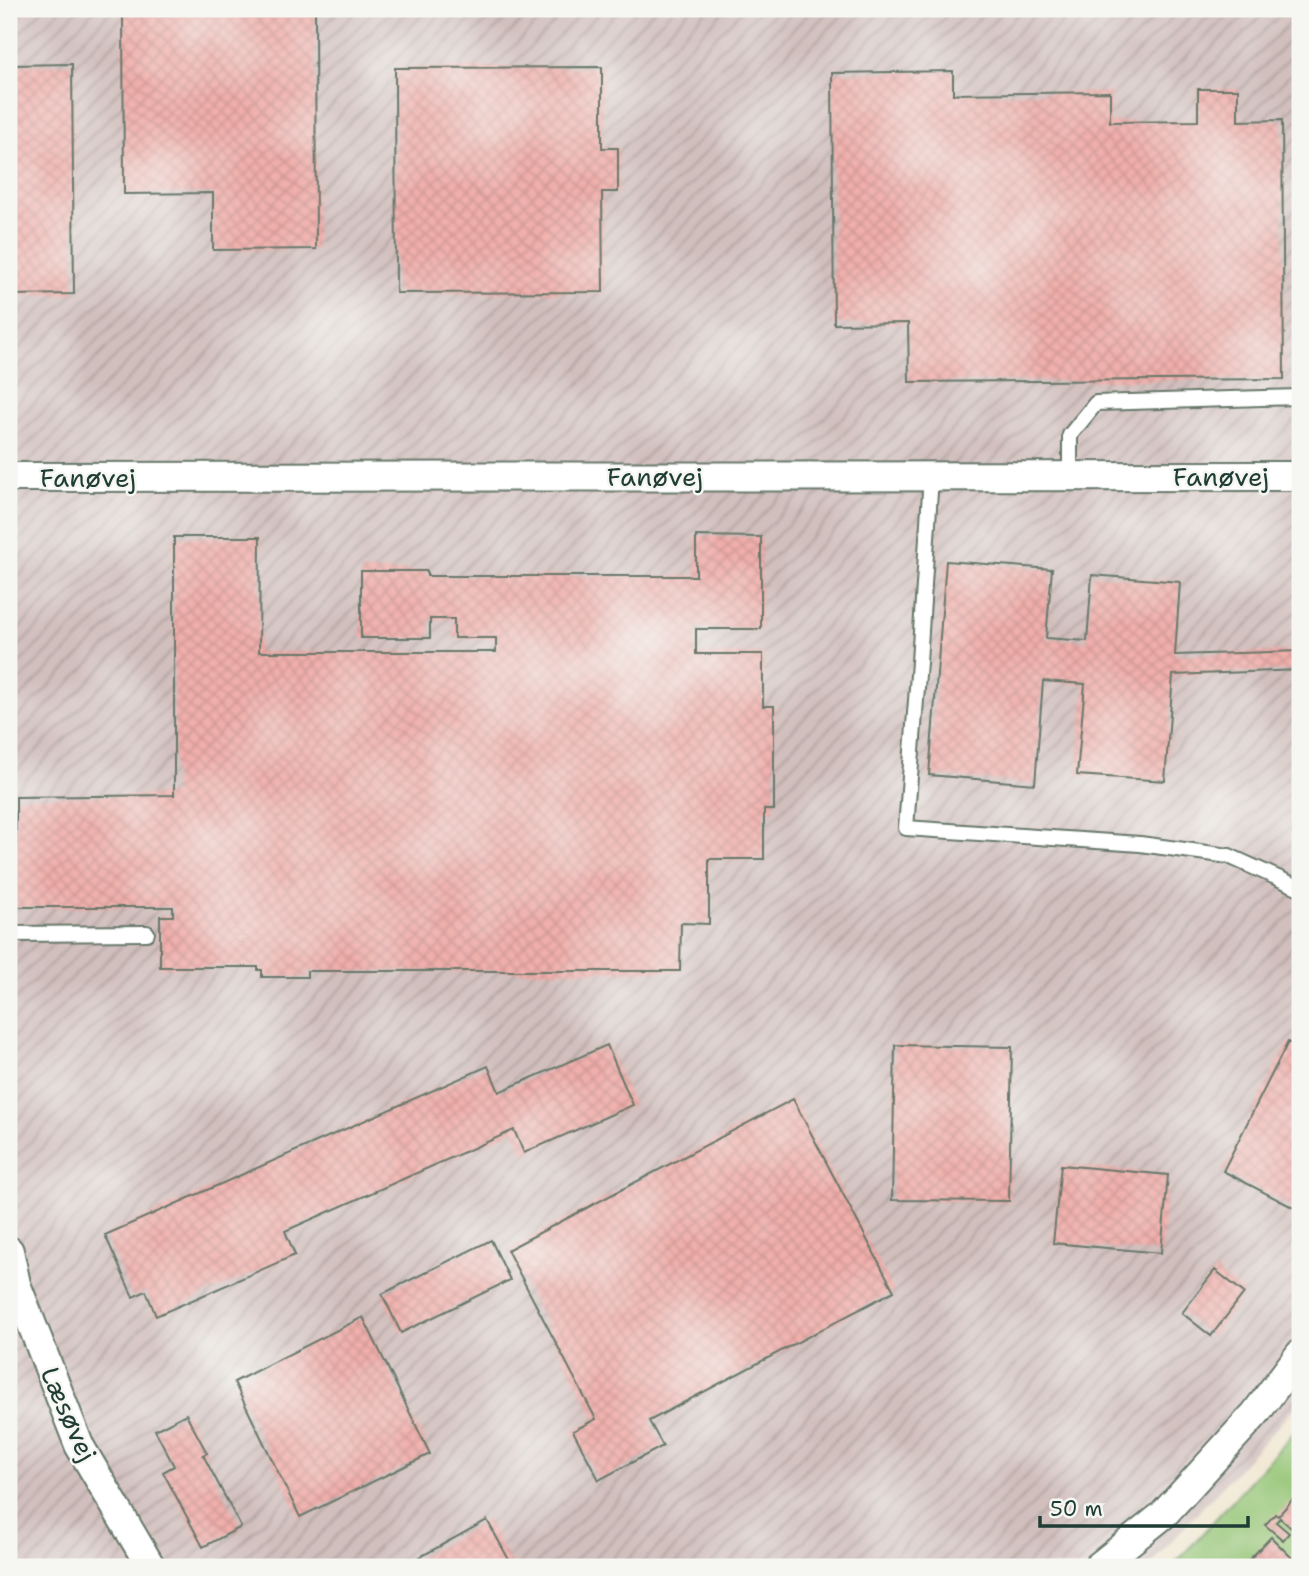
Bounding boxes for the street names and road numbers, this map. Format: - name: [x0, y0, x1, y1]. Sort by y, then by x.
- street label: Fanøvej: [607, 459, 703, 494]
- street label: Fanøvej: [1173, 459, 1269, 494]
- street label: Fanøvej: [40, 460, 136, 495]
- street label: Læsøvej: [33, 1361, 105, 1467]

